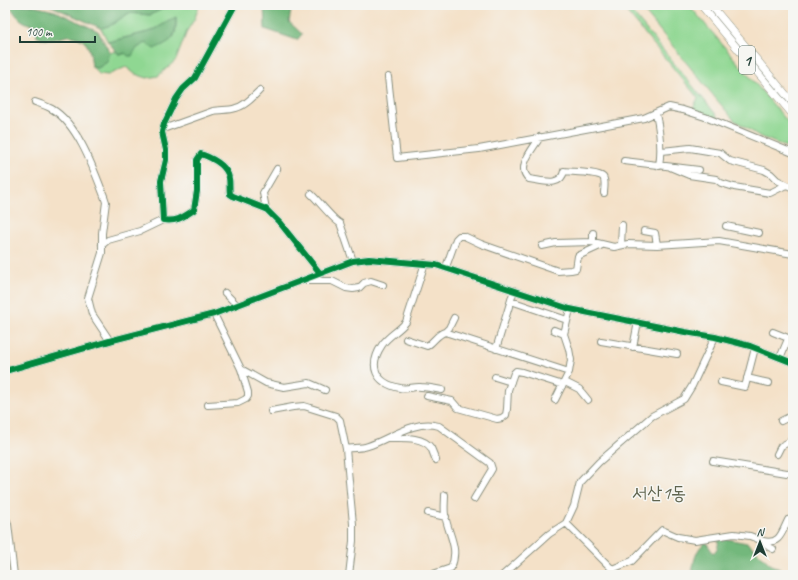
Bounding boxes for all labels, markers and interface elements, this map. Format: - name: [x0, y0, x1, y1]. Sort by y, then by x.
- scale bar: [20, 18, 95, 44]
- text: 100 m: [26, 24, 53, 40]
- road number: 1: [739, 46, 755, 74]
- district label: 서산1동: [632, 481, 686, 505]
- north arrow: [740, 522, 780, 562]
- text: N: [757, 525, 766, 539]

